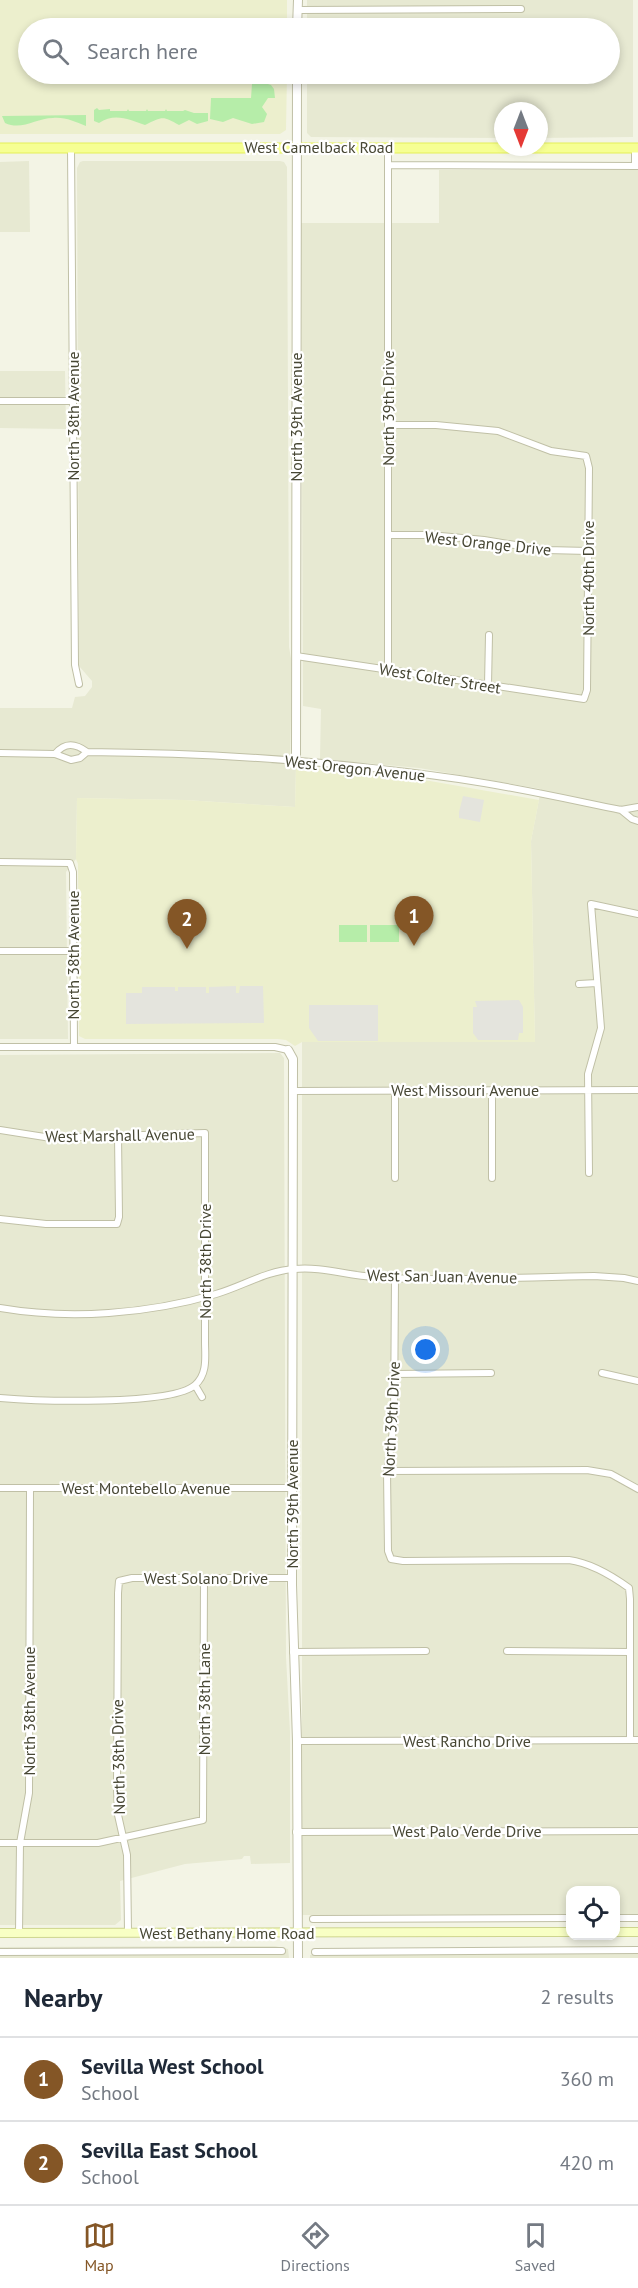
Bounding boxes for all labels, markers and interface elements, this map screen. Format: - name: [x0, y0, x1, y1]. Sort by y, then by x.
- search box: [18, 18, 620, 84]
- icon: search: [39, 35, 72, 68]
- text: Search here: [87, 37, 198, 65]
- north arrow: [494, 102, 548, 156]
- street label: West Camelback Road: [245, 137, 393, 157]
- street label: North 39th Drive: [378, 350, 398, 466]
- street label: North 38th Avenue: [63, 351, 83, 481]
- street label: North 39th Avenue: [286, 352, 306, 482]
- street label: North 40th Drive: [578, 520, 598, 636]
- street label: West Orange Drive: [424, 526, 552, 560]
- street label: West Colter Street: [378, 659, 503, 698]
- street label: West Oregon Avenue: [284, 751, 426, 785]
- street label: North 38th Avenue: [63, 890, 83, 1020]
- pin: 1: [394, 896, 434, 946]
- pin: 2: [168, 900, 207, 949]
- street label: West Missouri Avenue: [391, 1080, 539, 1100]
- street label: West Marshall Avenue: [45, 1124, 195, 1146]
- street label: North 38th Drive: [195, 1203, 215, 1319]
- street label: West San Juan Avenue: [367, 1265, 517, 1287]
- your location: [411, 1335, 440, 1364]
- street label: North 39th Drive: [378, 1361, 404, 1477]
- street label: North 39th Avenue: [282, 1439, 302, 1569]
- street label: West Montebello Avenue: [62, 1478, 230, 1498]
- street label: West Solano Drive: [144, 1568, 268, 1588]
- street label: North 38th Lane: [194, 1643, 214, 1755]
- street label: North 38th Avenue: [19, 1646, 39, 1776]
- street label: North 38th Drive: [107, 1699, 129, 1815]
- street label: West Rancho Drive: [403, 1731, 531, 1751]
- street label: West Palo Verde Drive: [392, 1821, 542, 1841]
- map controls: [566, 1886, 620, 1940]
- button: locate: [566, 1886, 620, 1940]
- street label: West Bethany Home Road: [139, 1923, 315, 1943]
- text: Nearby: [24, 1981, 102, 2014]
- text: 2 results: [541, 1984, 614, 2010]
- text: Sevilla West School: [81, 2052, 264, 2080]
- text: 1: [38, 2066, 49, 2092]
- text: 360 m: [560, 2066, 614, 2092]
- text: School: [81, 2080, 139, 2106]
- text: Sevilla East School: [81, 2136, 258, 2164]
- text: 2: [38, 2150, 49, 2176]
- text: 420 m: [560, 2150, 614, 2176]
- text: School: [81, 2164, 139, 2190]
- tab: Map: [83, 2219, 116, 2275]
- tab: Directions: [281, 2219, 350, 2275]
- tab: Saved: [515, 2219, 555, 2275]

